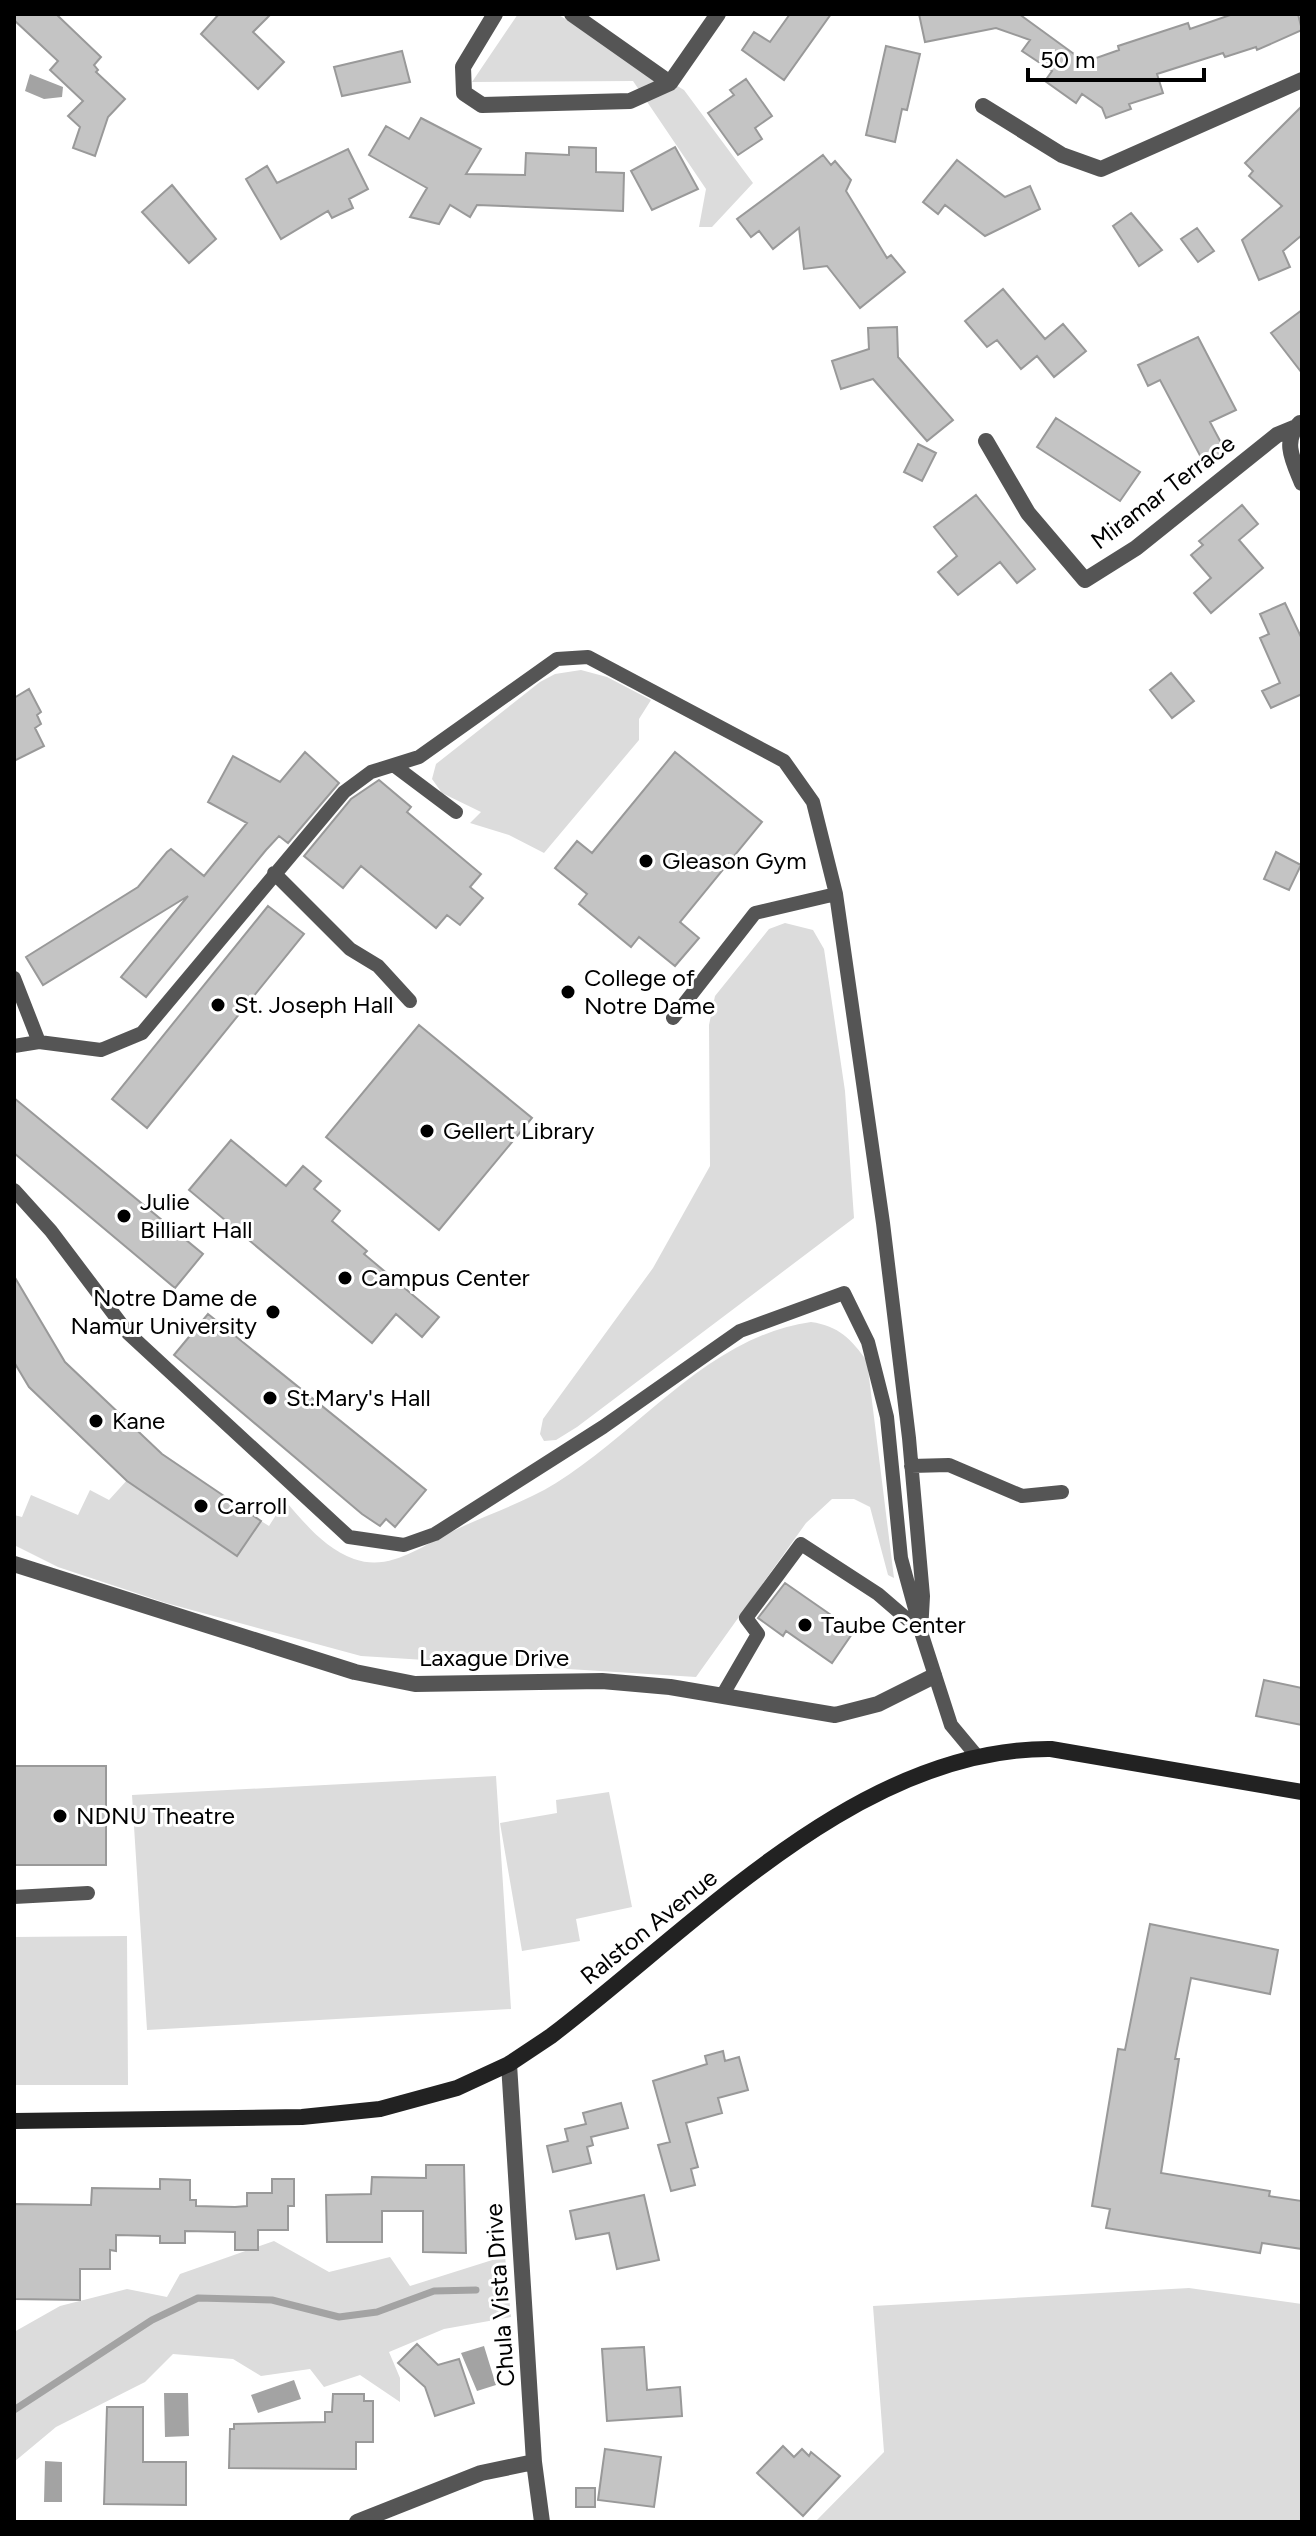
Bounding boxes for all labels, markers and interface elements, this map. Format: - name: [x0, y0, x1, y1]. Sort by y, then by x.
- scale bar: [1028, 32, 1204, 82]
- text: 50 m: [1040, 45, 1096, 74]
- street label: Miramar Terrace: [1085, 428, 1240, 555]
- place label: Gleason Gym: [662, 846, 807, 875]
- marker: Gleason Gym: [637, 852, 655, 870]
- place label: College of Notre Dame: [584, 963, 715, 1020]
- marker: College of Notre Dame: [559, 983, 577, 1001]
- place label: St. Joseph Hall: [234, 990, 394, 1019]
- marker: St. Joseph Hall: [209, 996, 227, 1014]
- place label: Gellert Library: [443, 1116, 595, 1145]
- marker: Gellert Library: [418, 1122, 436, 1140]
- place label: Julie Billiart Hall: [140, 1187, 253, 1244]
- marker: Julie Billiart Hall: [115, 1207, 133, 1225]
- place label: Campus Center: [361, 1263, 530, 1292]
- marker: Campus Center: [336, 1269, 354, 1287]
- place label: Notre Dame de Namur University: [71, 1283, 257, 1340]
- marker: Notre Dame de Namur University: [264, 1303, 282, 1321]
- place label: St.Mary's Hall: [286, 1383, 431, 1412]
- marker: St.Mary's Hall: [261, 1389, 279, 1407]
- place label: Kane: [112, 1406, 165, 1435]
- marker: Kane: [87, 1412, 105, 1430]
- place label: Carroll: [217, 1491, 287, 1520]
- marker: Carroll: [192, 1497, 210, 1515]
- place label: Taube Center: [821, 1610, 966, 1639]
- marker: Taube Center: [796, 1616, 814, 1634]
- street label: Laxague Drive: [419, 1643, 569, 1672]
- place label: NDNU Theatre: [76, 1801, 235, 1830]
- marker: NDNU Theatre: [51, 1807, 69, 1825]
- street label: Ralston Avenue: [575, 1863, 723, 1990]
- street label: Chula Vista Drive: [479, 2202, 520, 2388]

